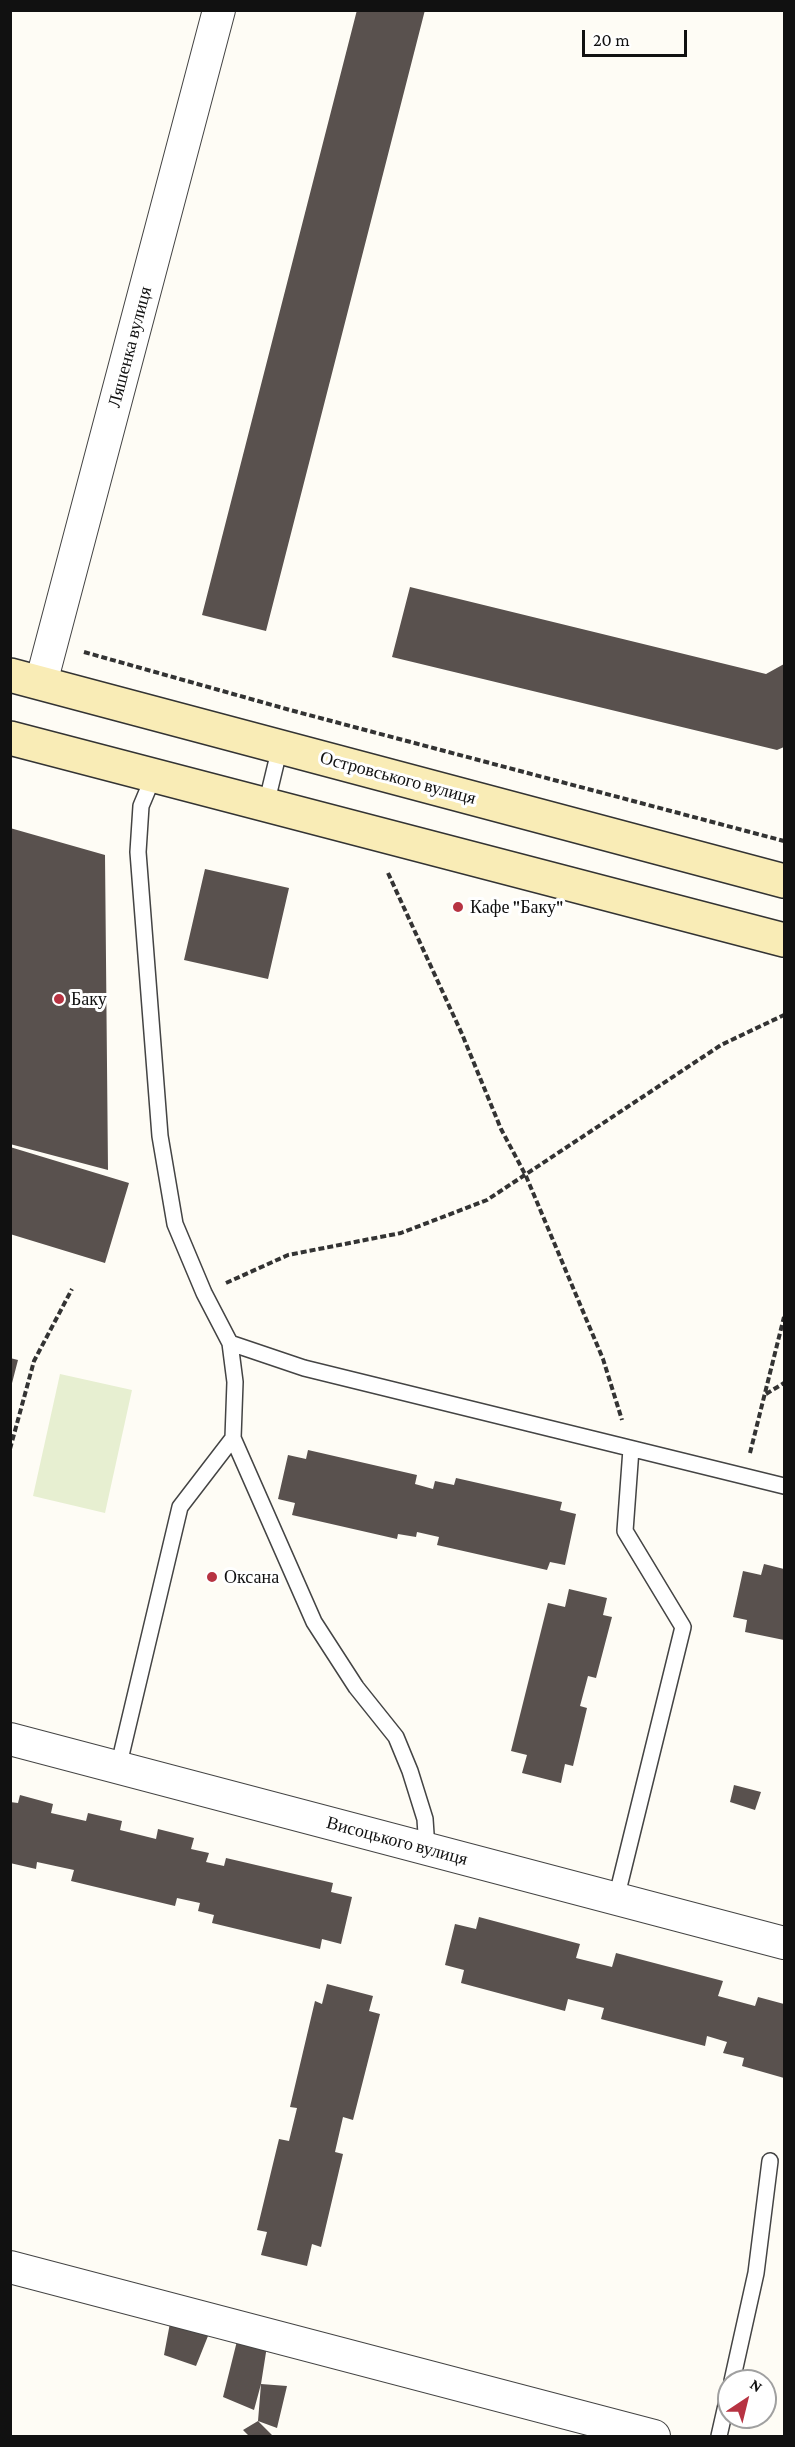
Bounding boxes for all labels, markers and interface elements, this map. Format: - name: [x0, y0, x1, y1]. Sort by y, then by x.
- scale bar: [585, 18, 690, 56]
- text: 20 m: [593, 30, 630, 50]
- street label: Ляшенка вулиця: [103, 284, 157, 410]
- street label: Островського вулиця: [318, 747, 478, 809]
- place label: Кафе "Баку": [470, 896, 563, 918]
- marker: Кафе "Баку": [451, 900, 465, 914]
- place label: Баку: [71, 988, 107, 1010]
- marker: Баку: [52, 992, 66, 1006]
- place label: Оксана: [224, 1566, 279, 1588]
- marker: Оксана: [205, 1570, 219, 1584]
- street label: Висоцького вулиця: [324, 1812, 470, 1870]
- north arrow: [717, 2369, 777, 2429]
- text: N: [747, 2375, 766, 2396]

